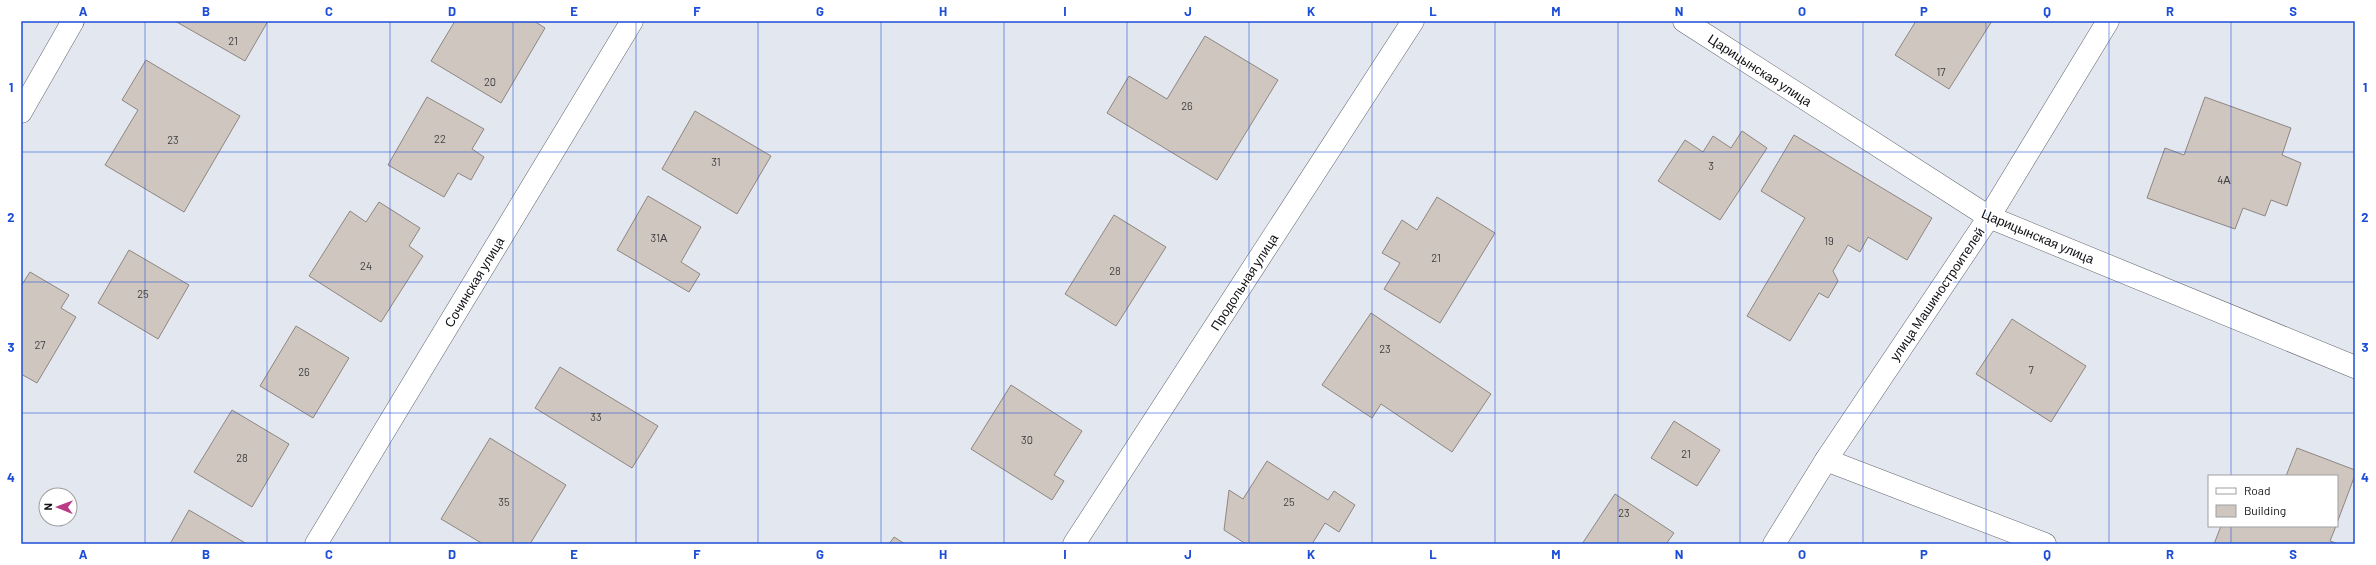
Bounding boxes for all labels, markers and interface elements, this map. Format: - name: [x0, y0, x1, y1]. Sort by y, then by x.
- text: A: [79, 3, 88, 19]
- text: B: [202, 3, 210, 19]
- text: C: [325, 3, 333, 19]
- text: D: [448, 3, 456, 19]
- text: E: [570, 3, 578, 19]
- text: F: [693, 3, 701, 19]
- text: G: [816, 3, 824, 19]
- text: H: [939, 3, 947, 19]
- text: I: [1063, 3, 1067, 19]
- text: J: [1184, 3, 1192, 19]
- text: K: [1307, 3, 1315, 19]
- text: L: [1429, 3, 1437, 19]
- text: M: [1551, 3, 1561, 19]
- text: N: [1675, 3, 1683, 19]
- text: O: [1798, 3, 1806, 19]
- text: P: [1920, 3, 1928, 19]
- text: Q: [2043, 3, 2051, 19]
- text: R: [2166, 3, 2174, 19]
- text: S: [2289, 3, 2297, 19]
- street label: Царицынская улица: [1705, 30, 1816, 110]
- house number: 21: [228, 34, 238, 47]
- house number: 17: [1936, 65, 1946, 78]
- house number: 20: [484, 75, 496, 88]
- text: 1: [9, 79, 13, 95]
- text: 1: [2363, 79, 2367, 95]
- house number: 26: [1181, 99, 1193, 112]
- house number: 22: [434, 132, 446, 145]
- house number: 23: [167, 133, 179, 146]
- house number: 31: [711, 155, 721, 168]
- house number: 3: [1708, 159, 1714, 172]
- house number: 4А: [2217, 173, 2231, 186]
- street label: Царицынская улица: [1979, 205, 2097, 267]
- text: 2: [7, 209, 15, 225]
- text: 2: [2361, 209, 2369, 225]
- street label: улица Машиностроителей: [1886, 224, 1988, 364]
- street label: Продольная улица: [1207, 230, 1282, 333]
- house number: 31А: [651, 231, 668, 244]
- street label: Сочинская улица: [441, 233, 508, 330]
- house number: 19: [1824, 234, 1834, 247]
- house number: 21: [1431, 251, 1441, 264]
- house number: 24: [360, 259, 372, 272]
- house number: 28: [1109, 264, 1121, 277]
- house number: 25: [137, 287, 149, 300]
- house number: 27: [34, 338, 46, 351]
- text: 3: [7, 339, 15, 355]
- text: 3: [2361, 339, 2369, 355]
- house number: 23: [1379, 342, 1391, 355]
- house number: 7: [2028, 363, 2034, 376]
- house number: 26: [298, 365, 310, 378]
- house number: 33: [590, 410, 602, 423]
- house number: 30: [1021, 433, 1033, 446]
- house number: 21: [1681, 447, 1691, 460]
- house number: 28: [236, 451, 248, 464]
- text: 4: [7, 469, 15, 485]
- text: 4: [2361, 469, 2369, 485]
- legend: [2208, 475, 2338, 527]
- text: Road: [2244, 483, 2271, 497]
- north arrow: [38, 487, 78, 527]
- house number: 35: [498, 495, 510, 508]
- house number: 25: [1283, 495, 1295, 508]
- text: N: [41, 503, 54, 511]
- text: Building: [2244, 503, 2286, 517]
- house number: 23: [1618, 506, 1630, 519]
- text: A: [79, 546, 88, 562]
- text: B: [202, 546, 210, 562]
- text: C: [325, 546, 333, 562]
- text: D: [448, 546, 456, 562]
- text: E: [570, 546, 578, 562]
- text: F: [693, 546, 701, 562]
- text: G: [816, 546, 824, 562]
- text: H: [939, 546, 947, 562]
- text: I: [1063, 546, 1067, 562]
- text: J: [1184, 546, 1192, 562]
- text: K: [1307, 546, 1315, 562]
- text: L: [1429, 546, 1437, 562]
- text: M: [1551, 546, 1561, 562]
- text: N: [1675, 546, 1683, 562]
- text: O: [1798, 546, 1806, 562]
- text: P: [1920, 546, 1928, 562]
- text: Q: [2043, 546, 2051, 562]
- text: R: [2166, 546, 2174, 562]
- text: S: [2289, 546, 2297, 562]

